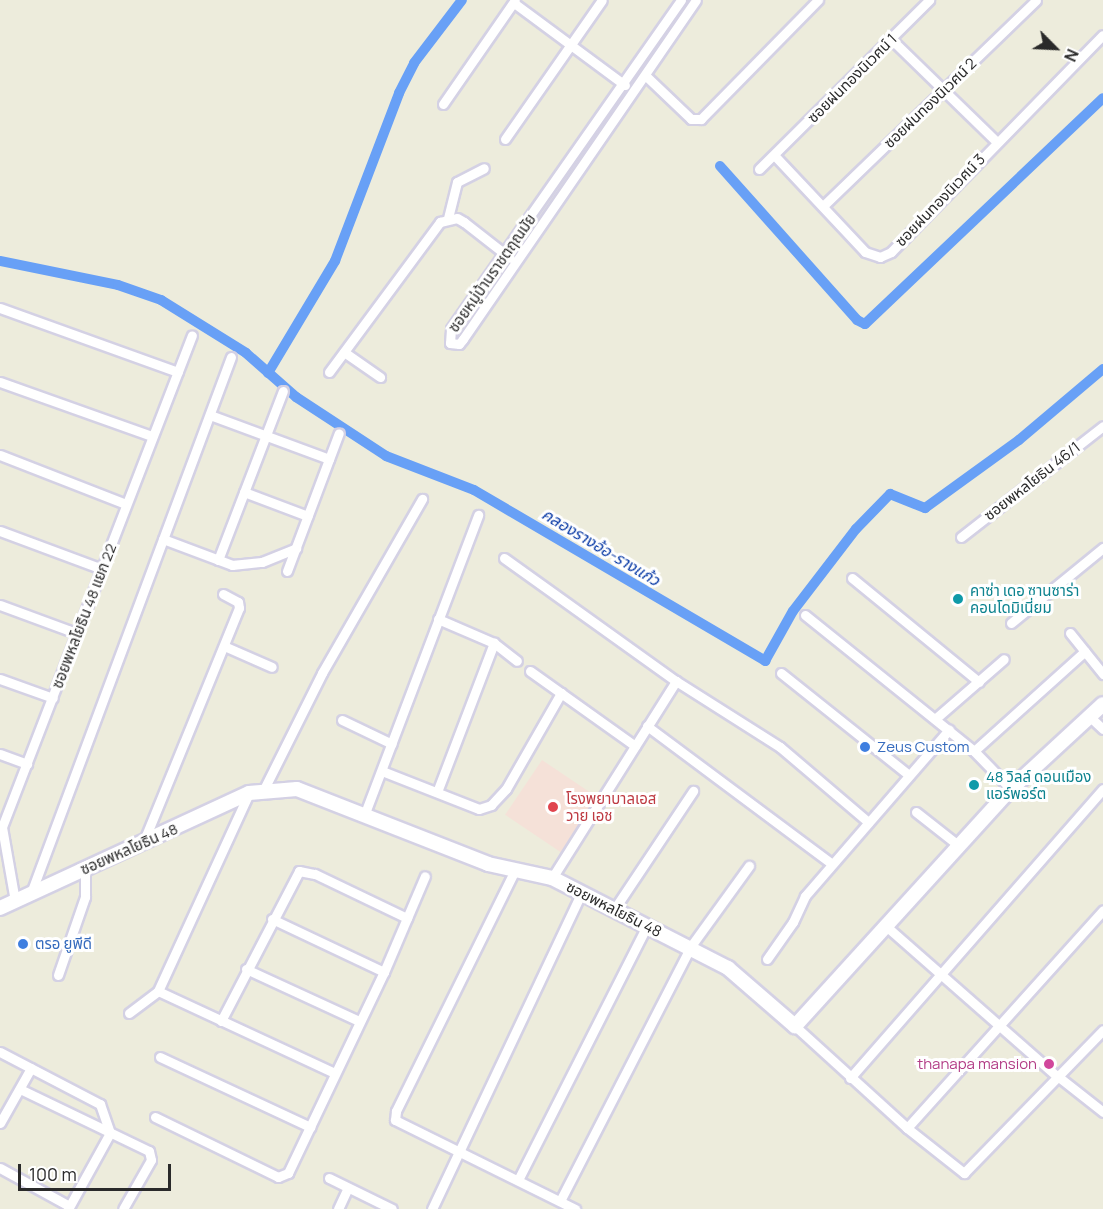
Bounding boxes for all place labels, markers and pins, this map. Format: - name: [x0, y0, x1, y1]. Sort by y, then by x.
- place label: คาซ่า เดอ ซานซาร่า คอนโดมิเนี่ยม: [970, 581, 1079, 616]
- marker: คาซ่า เดอ ซานซาร่า คอนโดมิเนี่ยม: [951, 592, 965, 606]
- place label: Zeus Custom: [877, 738, 970, 756]
- marker: Zeus Custom: [858, 740, 872, 754]
- place label: 48 วิลล์ ดอนเมือง แอร์พอร์ต: [986, 767, 1091, 802]
- marker: 48 วิลล์ ดอนเมือง แอร์พอร์ต: [967, 778, 981, 792]
- place label: โรงพยาบาลเอส วาย เอช: [566, 789, 656, 824]
- marker: โรงพยาบาลเอส วาย เอช: [544, 798, 562, 816]
- place label: ตรอ ยูพีดี: [35, 935, 92, 953]
- marker: ตรอ ยูพีดี: [16, 937, 30, 951]
- place label: thanapa mansion: [917, 1055, 1037, 1073]
- marker: thanapa mansion: [1042, 1057, 1056, 1071]

